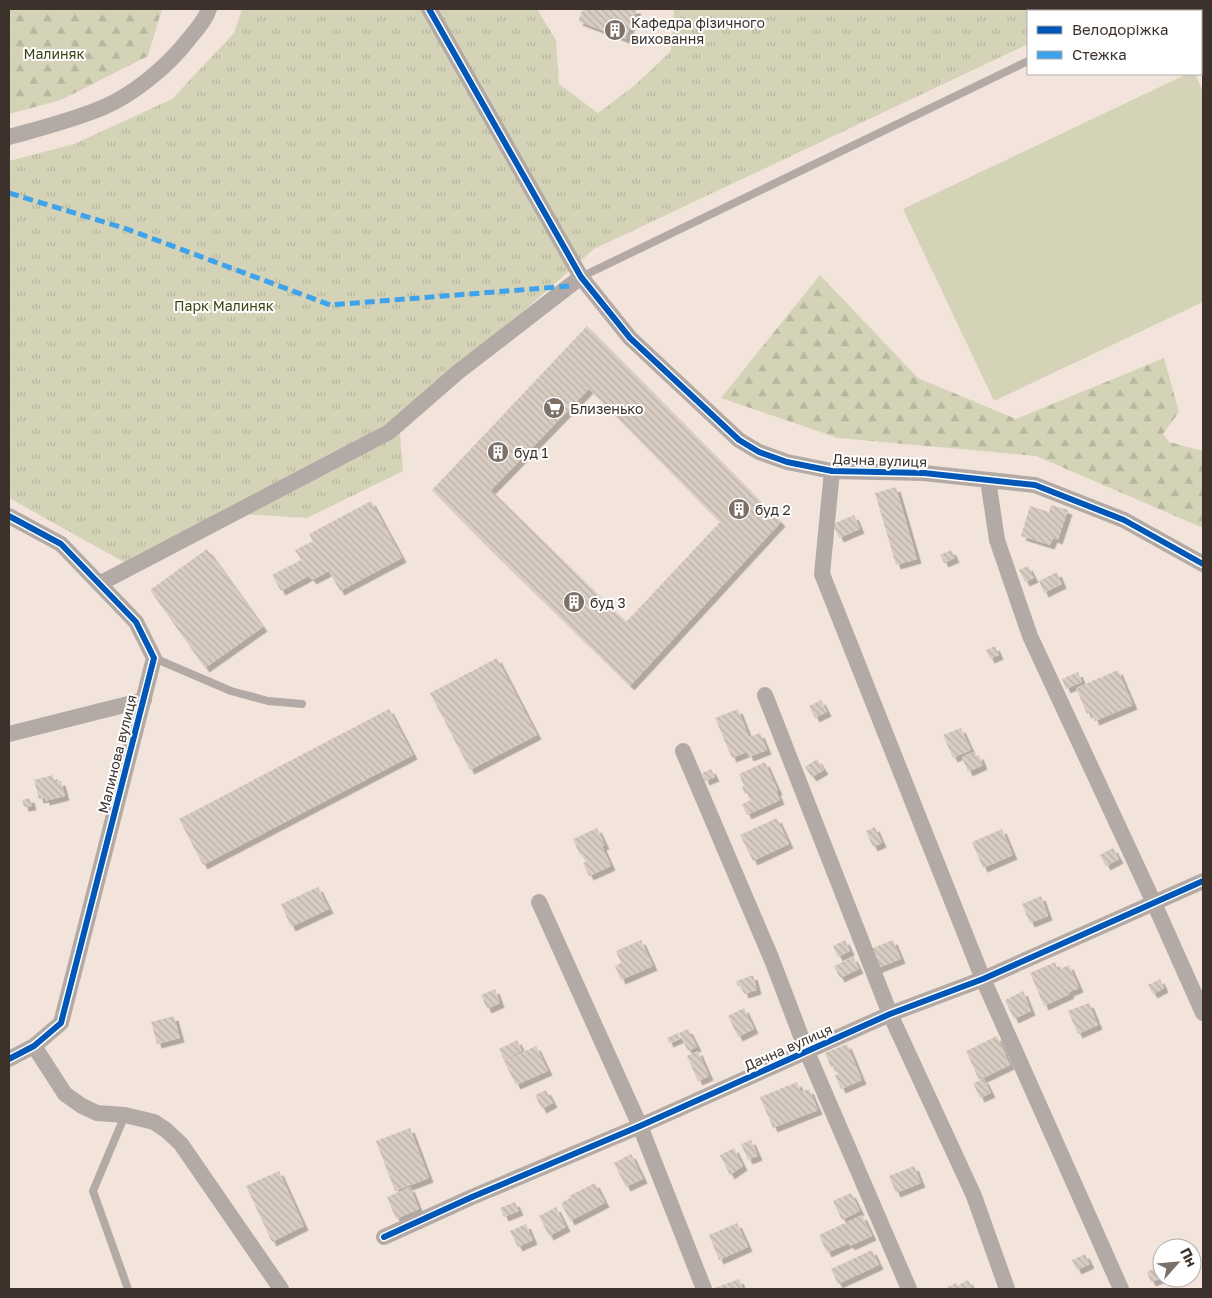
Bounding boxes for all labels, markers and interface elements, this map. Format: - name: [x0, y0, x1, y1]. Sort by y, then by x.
- legend: [1027, 10, 1202, 75]
- place label: Кафедра фізичного виховання: [631, 14, 765, 47]
- building icon: Кафедра фізичного виховання: [603, 18, 627, 42]
- text: Велодоріжка: [1072, 20, 1169, 38]
- park label: Малиняк: [23, 45, 85, 62]
- text: Стежка: [1072, 45, 1127, 63]
- park label: Парк Малиняк: [174, 297, 274, 314]
- supermarket icon: Близенько: [542, 396, 566, 420]
- place label: Близенько: [570, 400, 643, 417]
- building icon: буд 1: [486, 440, 510, 464]
- place label: буд 1: [514, 444, 548, 461]
- street label: Дачна вулиця: [832, 450, 928, 470]
- building icon: буд 2: [727, 497, 751, 521]
- place label: буд 2: [755, 501, 791, 518]
- building icon: буд 3: [562, 590, 586, 614]
- place label: буд 3: [590, 594, 626, 611]
- street label: Малинова вулиця: [94, 693, 140, 815]
- street label: Дачна вулиця: [741, 1020, 835, 1074]
- north arrow: [1152, 1238, 1202, 1288]
- text: Пн: [1177, 1245, 1201, 1269]

